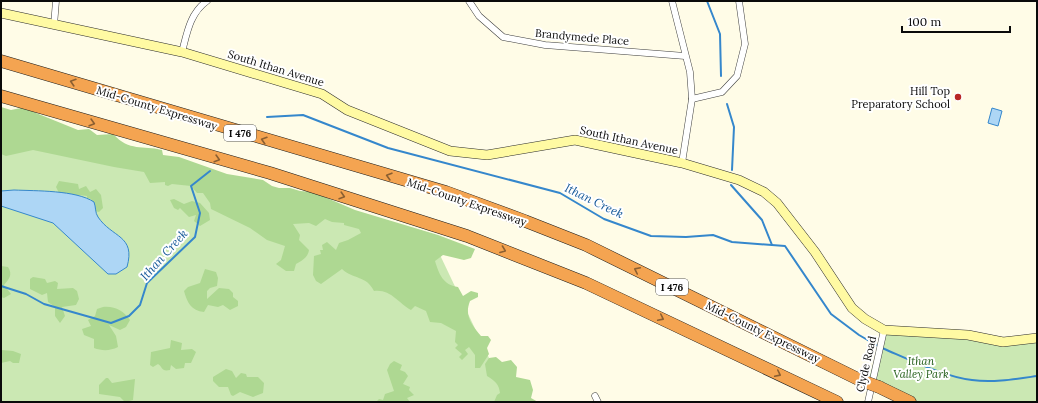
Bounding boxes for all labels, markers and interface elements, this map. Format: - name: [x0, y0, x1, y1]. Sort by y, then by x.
- scale bar: [902, 8, 1010, 34]
- text: 100 m: [908, 14, 941, 29]
- street label: Brandymede Place: [534, 26, 630, 48]
- street label: South Ithan Avenue: [226, 47, 326, 89]
- one-way arrow: [69, 78, 76, 87]
- street label: Mid-County Expressway: [95, 83, 219, 133]
- place label: Hill Top Preparatory School: [851, 84, 950, 111]
- marker: Hill Top Preparatory School: [953, 92, 963, 102]
- one-way arrow: [88, 118, 95, 127]
- street label: South Ithan Avenue: [579, 123, 679, 157]
- road number: I 476: [224, 125, 256, 141]
- one-way arrow: [261, 136, 268, 145]
- one-way arrow: [213, 154, 220, 163]
- one-way arrow: [386, 172, 393, 181]
- street label: Mid-County Expressway: [405, 175, 529, 229]
- water label: Ithan Creek: [562, 180, 626, 221]
- one-way arrow: [338, 191, 345, 200]
- water label: Ithan Creek: [137, 226, 190, 283]
- one-way arrow: [500, 245, 507, 253]
- one-way arrow: [634, 267, 641, 275]
- road number: I 476: [656, 279, 688, 295]
- street label: Mid-County Expressway: [704, 298, 823, 366]
- one-way arrow: [657, 313, 664, 321]
- street label: Clyde Road: [853, 334, 879, 393]
- park label: Ithan Valley Park: [893, 354, 949, 381]
- one-way arrow: [774, 369, 782, 377]

